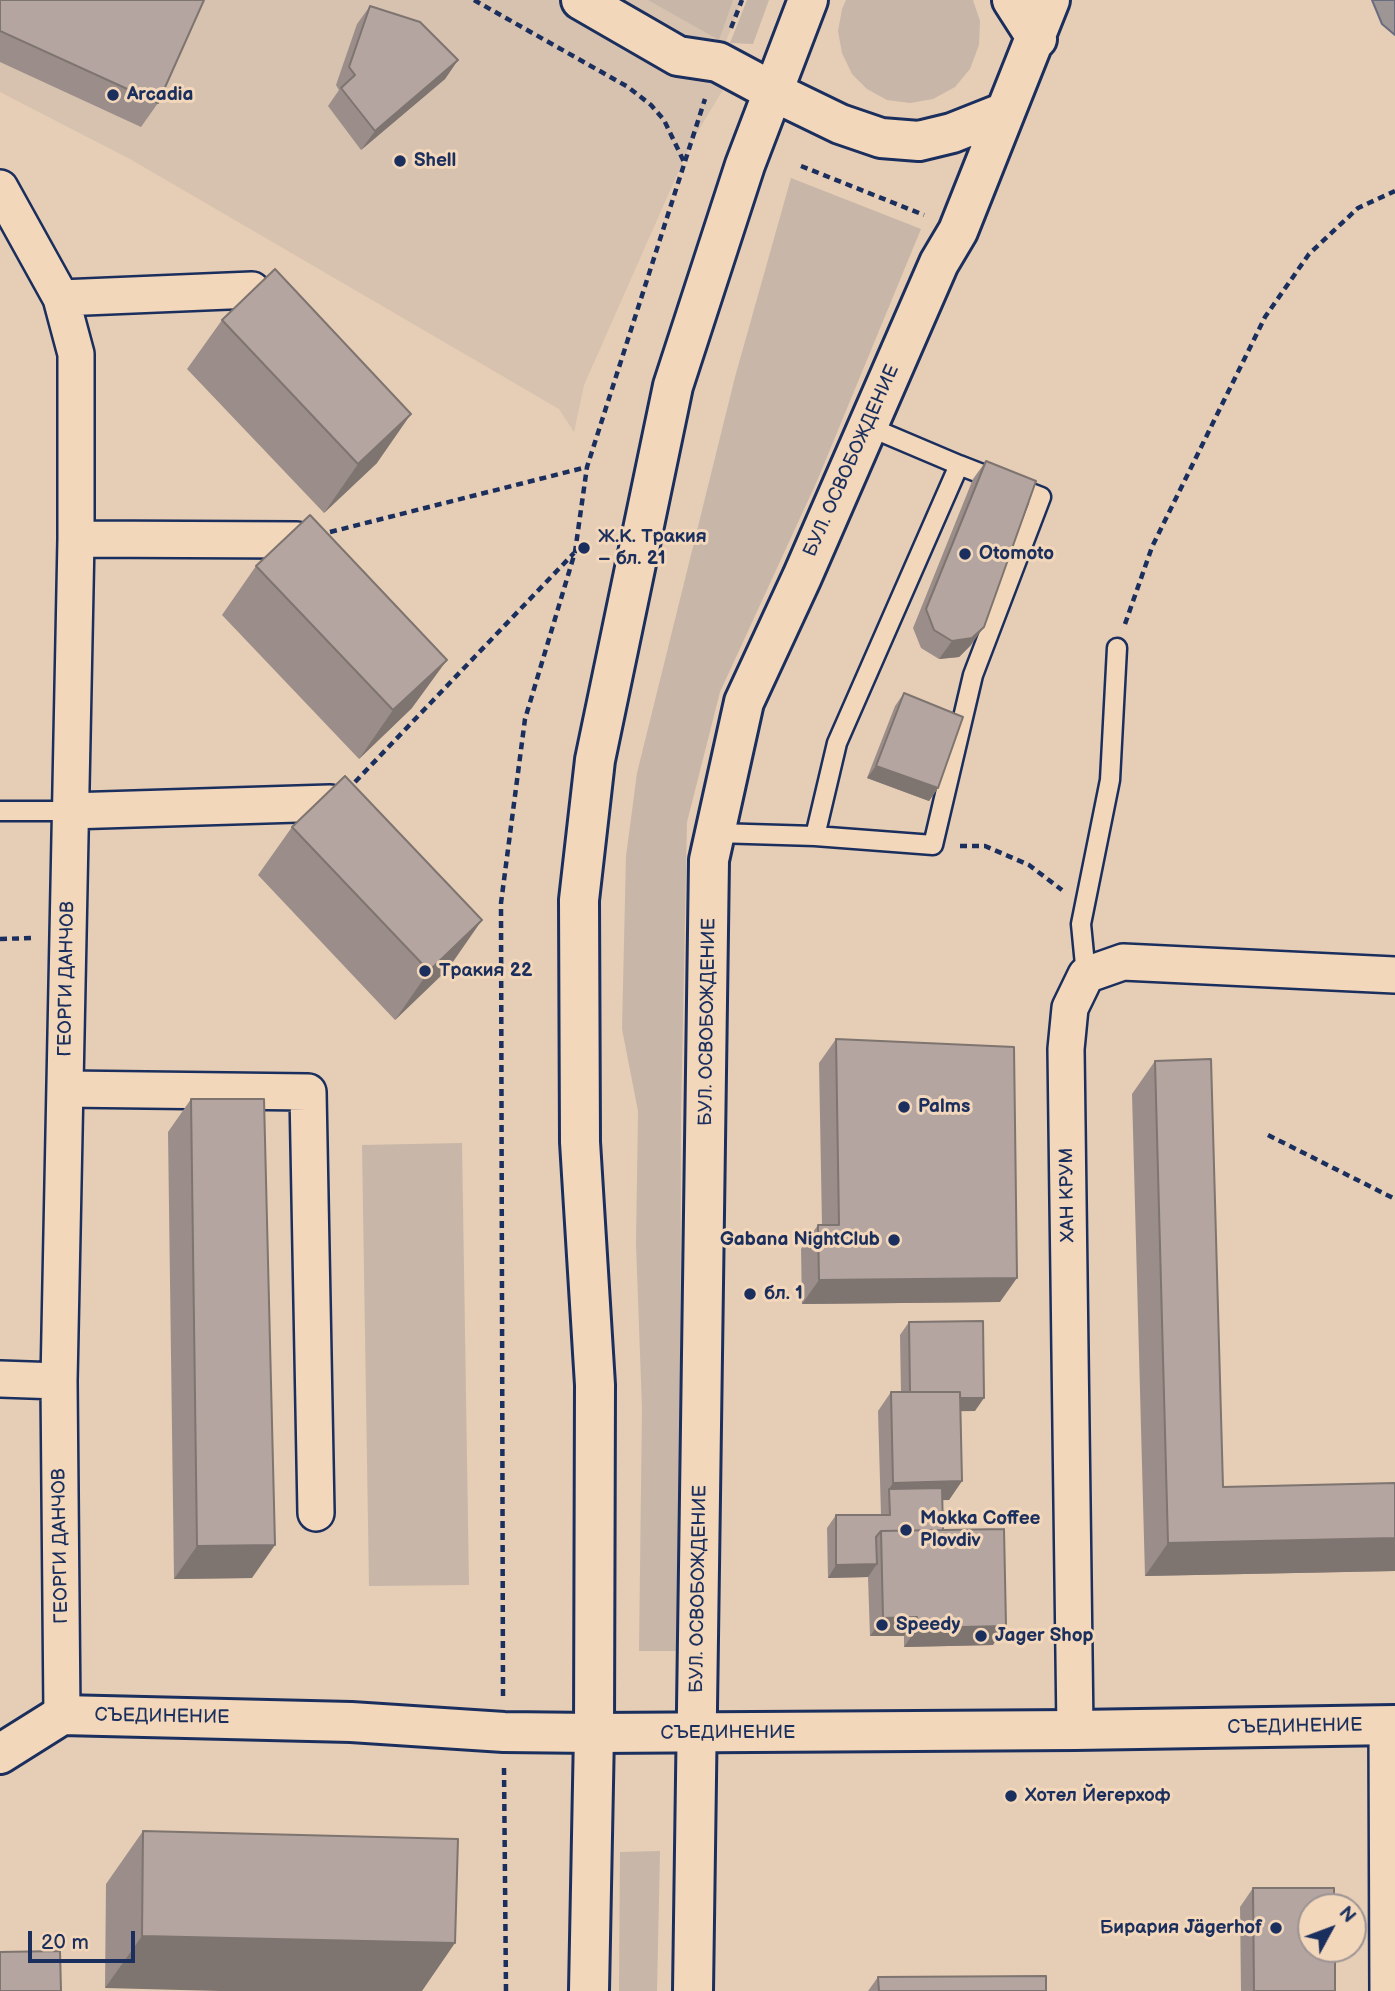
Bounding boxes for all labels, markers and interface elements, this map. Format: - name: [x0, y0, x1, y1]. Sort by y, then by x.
- place label: Arcadia: [127, 84, 193, 106]
- marker: Arcadia: [105, 87, 121, 103]
- place label: Shell: [414, 150, 456, 172]
- marker: Shell: [392, 153, 408, 169]
- street label: БУЛ. ОСВОБОЖДЕНИЕ: [799, 361, 905, 561]
- place label: Ж.К. Тракия – бл. 21: [598, 526, 707, 570]
- marker: Ж.К. Тракия – бл. 21: [576, 540, 592, 556]
- place label: Otomoto: [979, 543, 1054, 565]
- marker: Otomoto: [957, 546, 973, 562]
- street label: ГЕОРГИ ДАНЧОВ: [54, 901, 80, 1057]
- street label: БУЛ. ОСВОБОЖДЕНИЕ: [695, 918, 721, 1126]
- place label: Тракия 22: [439, 960, 532, 982]
- marker: Тракия 22: [417, 963, 433, 979]
- place label: Palms: [918, 1096, 970, 1118]
- marker: Palms: [896, 1099, 912, 1115]
- street label: ХАН КРУМ: [1056, 1147, 1080, 1243]
- place label: Gabana NightClub: [720, 1229, 880, 1251]
- marker: Gabana NightClub: [886, 1232, 902, 1248]
- place label: бл. 1: [764, 1283, 803, 1305]
- marker: бл. 1: [742, 1286, 758, 1302]
- street label: ГЕОРГИ ДАНЧОВ: [48, 1468, 74, 1624]
- street label: БУЛ. ОСВОБОЖДЕНИЕ: [686, 1485, 712, 1693]
- place label: Mokka Coffee Plovdiv: [920, 1508, 1040, 1552]
- marker: Mokka Coffee Plovdiv: [898, 1522, 914, 1538]
- place label: Speedy: [896, 1614, 960, 1636]
- marker: Speedy: [874, 1617, 890, 1633]
- place label: Jager Shop: [995, 1625, 1093, 1647]
- marker: Jager Shop: [973, 1628, 989, 1644]
- street label: СЪЕДИНЕНИЕ: [94, 1704, 230, 1730]
- street label: СЪЕДИНЕНИЕ: [1227, 1714, 1363, 1740]
- street label: СЪЕДИНЕНИЕ: [661, 1722, 795, 1744]
- place label: Хотел Йегерхоф: [1025, 1785, 1171, 1807]
- marker: Хотел Йегерхоф: [1003, 1788, 1019, 1804]
- north arrow: [1297, 1893, 1367, 1963]
- text: N: [1333, 1902, 1360, 1928]
- place label: Бирария Jägerhof: [1100, 1917, 1262, 1939]
- scale bar: [32, 1918, 138, 1962]
- marker: Бирария Jägerhof: [1268, 1920, 1284, 1936]
- text: 20 m: [41, 1930, 89, 1955]

